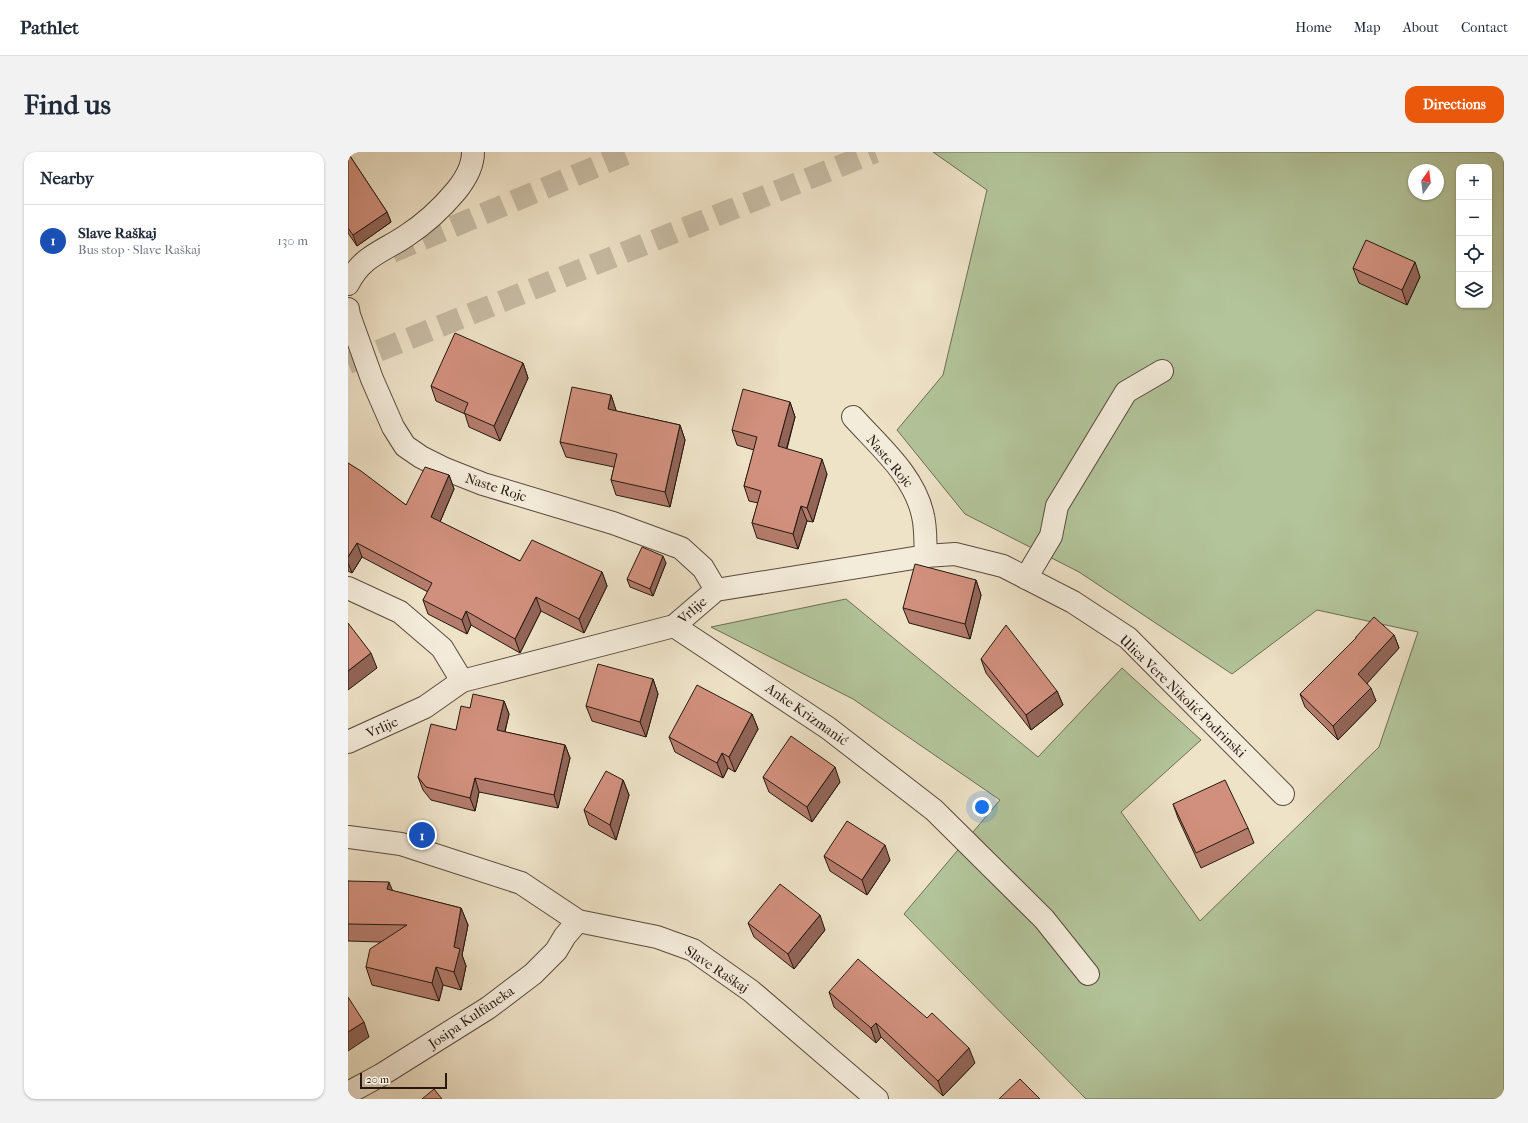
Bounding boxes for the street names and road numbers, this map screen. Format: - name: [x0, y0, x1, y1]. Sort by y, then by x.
- street label: Naste Rojc: [863, 431, 917, 491]
- street label: Naste Rojc: [463, 470, 529, 505]
- street label: Vrlije: [674, 593, 710, 628]
- street label: Ulica Vere Nikolić-Podrinski: [1116, 631, 1249, 761]
- street label: Anke Krizmanić: [761, 679, 851, 749]
- street label: Vrlije: [363, 713, 401, 742]
- street label: Slave Raškaj: [682, 942, 752, 997]
- street label: Josipa Kulfaneka: [424, 982, 518, 1053]

